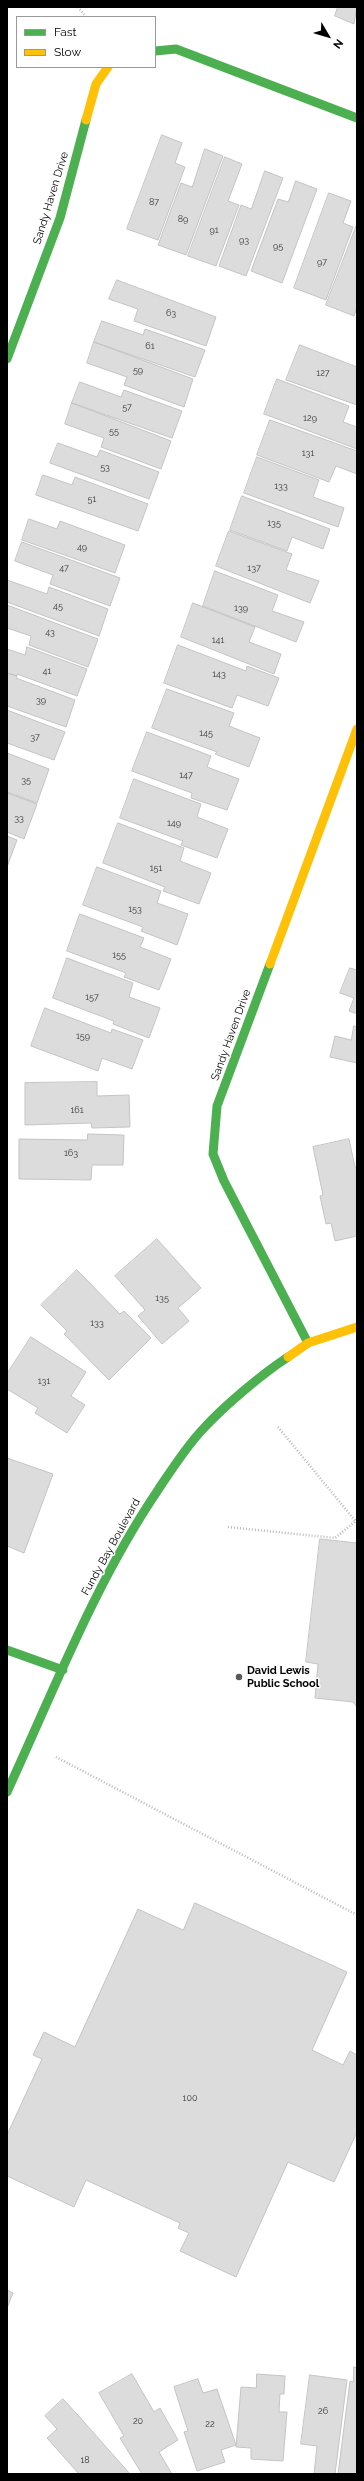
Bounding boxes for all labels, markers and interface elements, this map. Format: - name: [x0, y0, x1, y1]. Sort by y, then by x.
- legend: [16, 16, 156, 68]
- north arrow: [308, 16, 348, 56]
- text: Fast: [54, 25, 77, 39]
- text: N: [330, 36, 346, 51]
- text: Slow: [54, 45, 81, 59]
- street label: Sandy Haven Drive: [31, 150, 71, 246]
- house number: 87: [149, 197, 159, 207]
- house number: 89: [178, 214, 188, 224]
- house number: 91: [209, 225, 219, 235]
- house number: 93: [239, 235, 249, 245]
- house number: 95: [273, 241, 283, 251]
- house number: 97: [317, 257, 327, 267]
- house number: 63: [166, 308, 176, 318]
- house number: 61: [145, 341, 155, 351]
- house number: 59: [133, 365, 143, 375]
- house number: 127: [316, 368, 330, 378]
- house number: 57: [122, 402, 132, 412]
- house number: 129: [303, 413, 317, 423]
- house number: 55: [109, 426, 119, 436]
- house number: 131: [302, 448, 314, 458]
- house number: 53: [100, 462, 110, 472]
- house number: 133: [274, 481, 288, 491]
- house number: 51: [88, 494, 96, 504]
- house number: 135: [267, 518, 281, 528]
- house number: 49: [77, 542, 87, 552]
- house number: 47: [59, 563, 69, 573]
- house number: 137: [247, 563, 261, 573]
- house number: 45: [53, 601, 63, 611]
- house number: 139: [234, 603, 248, 613]
- house number: 43: [45, 627, 55, 637]
- house number: 141: [212, 635, 224, 645]
- house number: 41: [43, 666, 51, 676]
- house number: 143: [212, 669, 226, 679]
- house number: 39: [36, 695, 46, 705]
- house number: 145: [199, 728, 213, 738]
- house number: 37: [30, 732, 40, 742]
- house number: 147: [179, 770, 193, 780]
- house number: 35: [21, 775, 31, 785]
- house number: 33: [14, 813, 24, 823]
- house number: 149: [167, 818, 181, 828]
- house number: 151: [150, 863, 162, 873]
- house number: 153: [128, 904, 142, 914]
- house number: 155: [112, 950, 126, 960]
- street label: Sandy Haven Drive: [208, 988, 254, 1082]
- house number: 157: [85, 992, 99, 1002]
- house number: 159: [76, 1031, 90, 1041]
- house number: 161: [70, 1105, 84, 1115]
- house number: 163: [64, 1148, 78, 1158]
- house number: 135: [155, 1293, 169, 1303]
- house number: 133: [90, 1318, 104, 1328]
- house number: 131: [38, 1376, 50, 1386]
- street label: Fundy Bay Boulevard: [79, 1496, 143, 1598]
- place label: David Lewis Public School: [247, 1664, 319, 1690]
- marker: David Lewis Public School: [234, 1672, 244, 1682]
- house number: 100: [183, 2093, 197, 2103]
- house number: 26: [318, 2406, 328, 2416]
- house number: 20: [133, 2416, 143, 2426]
- house number: 22: [205, 2419, 215, 2429]
- house number: 18: [80, 2455, 90, 2465]

